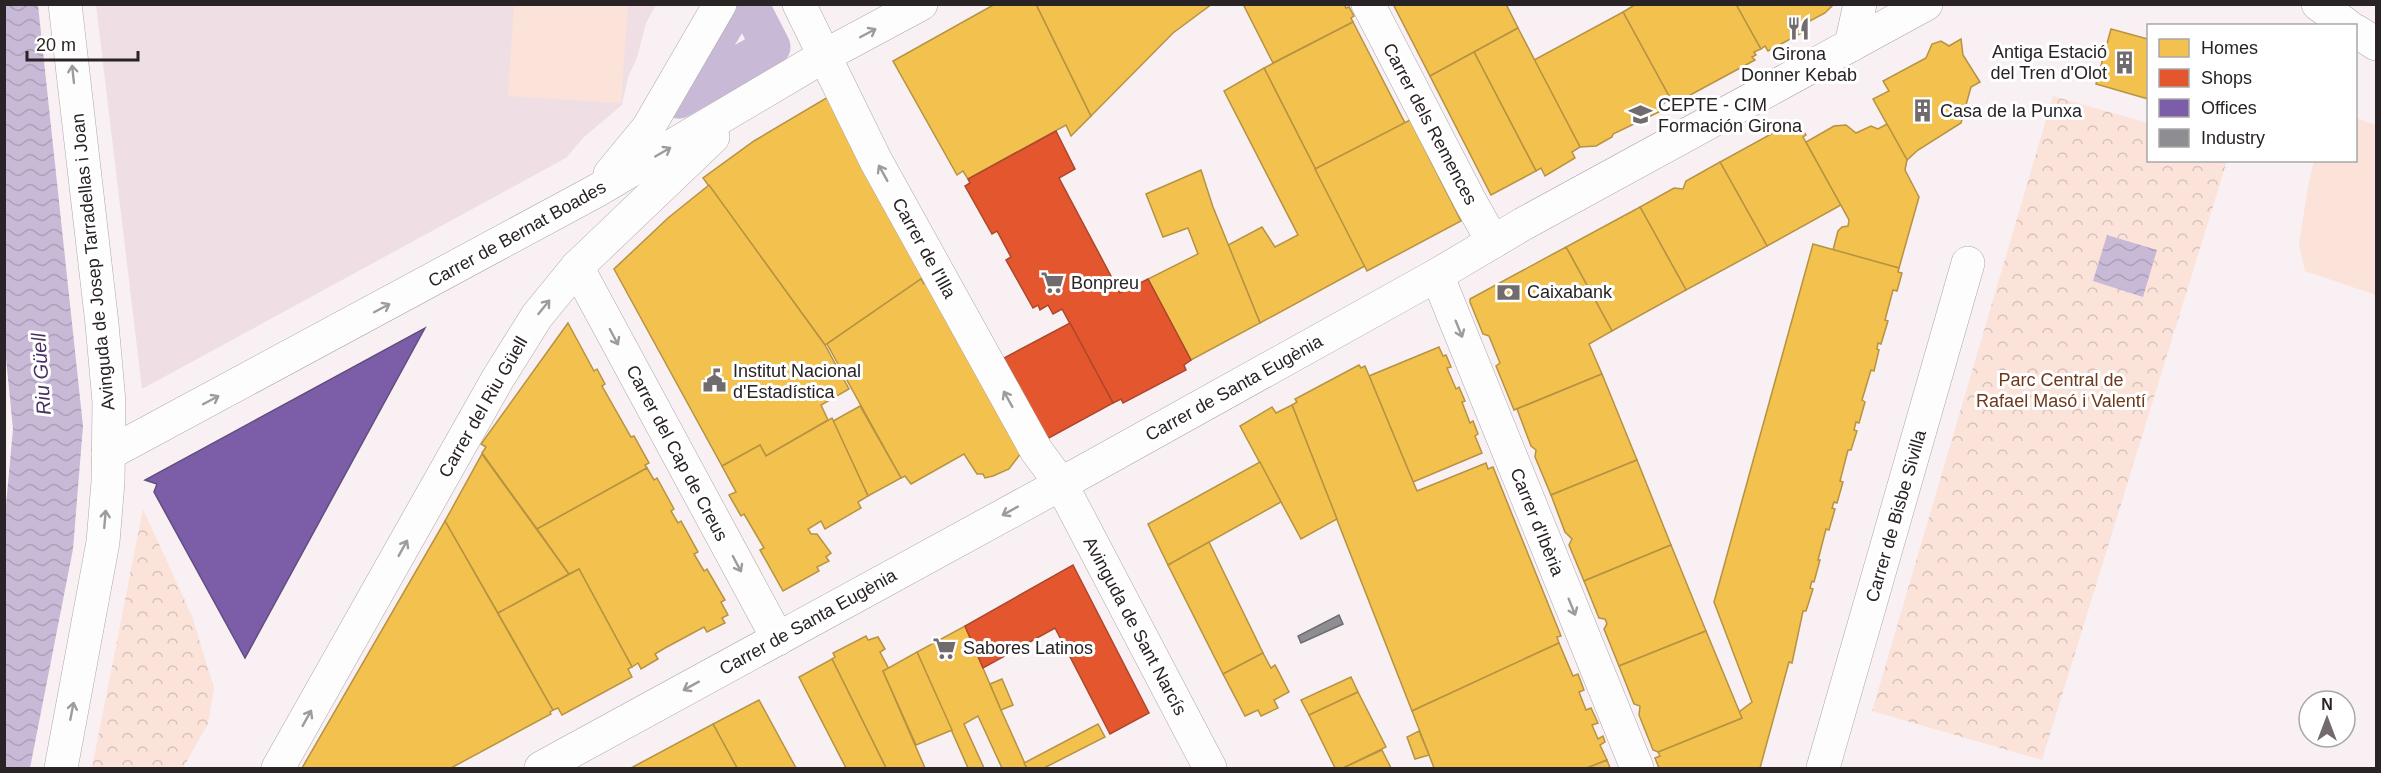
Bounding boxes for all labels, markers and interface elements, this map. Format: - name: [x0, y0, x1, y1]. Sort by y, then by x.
- restaurant icon: Girona Donner Kebab: [1786, 15, 1812, 41]
- scale bar: [27, 24, 138, 62]
- legend: [2147, 24, 2357, 162]
- one-way arrow: [859, 27, 876, 39]
- text: 20 m: [36, 35, 76, 55]
- text: Homes: [2201, 38, 2258, 58]
- street label: Carrer dels Remences: [1379, 40, 1481, 208]
- place label: Antiga Estació del Tren d'Olot: [1991, 42, 2107, 83]
- place label: Girona Donner Kebab: [1741, 44, 1857, 85]
- building icon: Antiga Estació del Tren d'Olot: [2112, 49, 2138, 75]
- one-way arrow: [67, 65, 78, 85]
- text: Shops: [2201, 68, 2252, 88]
- place label: CEPTE - CIM Formación Girona: [1658, 95, 1803, 136]
- building icon: Casa de la Punxa: [1909, 98, 1935, 124]
- text: Offices: [2201, 98, 2257, 118]
- place label: Casa de la Punxa: [1940, 101, 2083, 121]
- school or university icon: CEPTE - CIM Formación Girona: [1627, 102, 1653, 128]
- street label: Avinguda de Josep Tarradellas i Joan: [67, 112, 119, 412]
- text: Industry: [2201, 128, 2265, 148]
- one-way arrow: [654, 145, 671, 157]
- one-way arrow: [877, 165, 889, 182]
- street label: Carrer de Bernat Boades: [425, 177, 609, 291]
- street label: Carrer de l'Illa: [888, 194, 960, 302]
- supermarket icon: Bonpreu: [1040, 270, 1066, 296]
- place label: Bonpreu: [1071, 273, 1139, 293]
- bank icon: Caixabank: [1496, 279, 1522, 305]
- place label: Caixabank: [1527, 282, 1613, 302]
- one-way arrow: [538, 300, 551, 316]
- one-way arrow: [373, 302, 391, 313]
- one-way arrow: [1454, 319, 1465, 338]
- one-way arrow: [609, 328, 620, 346]
- street label: Carrer de Santa Eugènia: [1142, 331, 1327, 445]
- water label: Riu Güell: [27, 332, 55, 416]
- street label: Carrer del Riu Güell: [435, 333, 531, 481]
- place label: Institut Nacional d'Estadística: [733, 361, 861, 402]
- street label: Carrer del Cap de Creus: [622, 362, 732, 544]
- public building icon: Institut Nacional d'Estadística: [702, 368, 728, 394]
- park label: Parc Central de Rafael Masó i Valentí: [1976, 370, 2146, 411]
- one-way arrow: [1002, 390, 1013, 408]
- one-way arrow: [202, 394, 219, 406]
- street label: Carrer de Bisbe Sivilla: [1862, 427, 1930, 604]
- street label: Carrer d'Ibèria: [1506, 465, 1568, 580]
- one-way arrow: [1001, 506, 1018, 518]
- one-way arrow: [100, 510, 111, 529]
- street label: Avinguda de Sant Narcís: [1080, 534, 1190, 718]
- one-way arrow: [398, 539, 409, 557]
- one-way arrow: [732, 555, 743, 573]
- street label: Carrer de Santa Eugènia: [716, 565, 901, 679]
- one-way arrow: [1567, 597, 1578, 616]
- supermarket icon: Sabores Latinos: [932, 635, 958, 661]
- place label: Sabores Latinos: [963, 638, 1093, 658]
- one-way arrow: [683, 681, 701, 692]
- north arrow: [2297, 689, 2357, 749]
- text: N: [2321, 696, 2333, 713]
- one-way arrow: [67, 702, 78, 721]
- one-way arrow: [302, 709, 313, 727]

